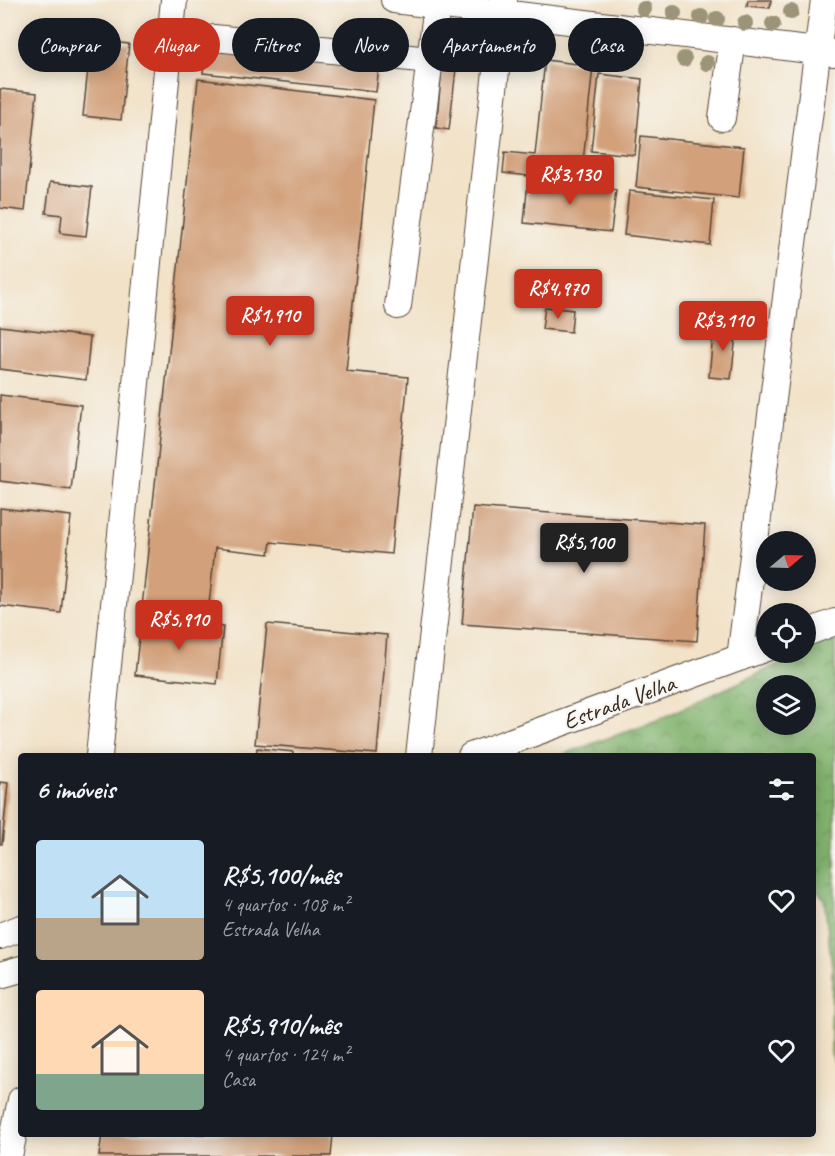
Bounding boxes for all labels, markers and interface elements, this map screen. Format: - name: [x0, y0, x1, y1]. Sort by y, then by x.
- chip: Comprar: [18, 18, 121, 72]
- chip: Alugar: [133, 18, 220, 72]
- chip: Filtros: [232, 18, 320, 72]
- chip: Novo: [332, 18, 409, 72]
- chip: Apartamento: [421, 18, 556, 72]
- chip: Casa: [568, 18, 644, 72]
- pin: R$3,130: [515, 155, 625, 206]
- text: R$3,130: [540, 162, 600, 187]
- pin: R$4,970: [503, 269, 613, 320]
- text: R$4,970: [528, 276, 588, 301]
- pin: R$1,910: [215, 296, 325, 347]
- pin: R$3,110: [668, 301, 778, 352]
- text: R$1,910: [240, 303, 300, 328]
- text: R$3,110: [693, 308, 753, 333]
- pin: R$5,100: [529, 523, 639, 574]
- text: R$5,100: [554, 530, 614, 555]
- north arrow: [756, 531, 816, 591]
- map controls: [756, 531, 816, 735]
- pin: R$5,910: [124, 600, 234, 651]
- button: locate: [756, 603, 816, 663]
- text: R$5,910: [149, 607, 209, 632]
- street label: Estrada Velha: [559, 667, 681, 736]
- button: layers: [756, 675, 816, 735]
- text: 6 imóveis: [36, 773, 115, 806]
- icon: filters: [765, 773, 798, 806]
- text: R$5,100/mês: [222, 859, 340, 892]
- icon: home: [84, 864, 156, 936]
- icon: heart: [765, 884, 798, 917]
- text: 4 quartos · 108 m²: [222, 892, 349, 917]
- text: Estrada Velha: [222, 917, 320, 942]
- text: R$5,910/mês: [222, 1009, 340, 1042]
- icon: home: [84, 1014, 156, 1086]
- icon: heart: [765, 1034, 798, 1067]
- text: 4 quartos · 124 m²: [222, 1042, 349, 1067]
- text: Casa: [222, 1067, 255, 1092]

